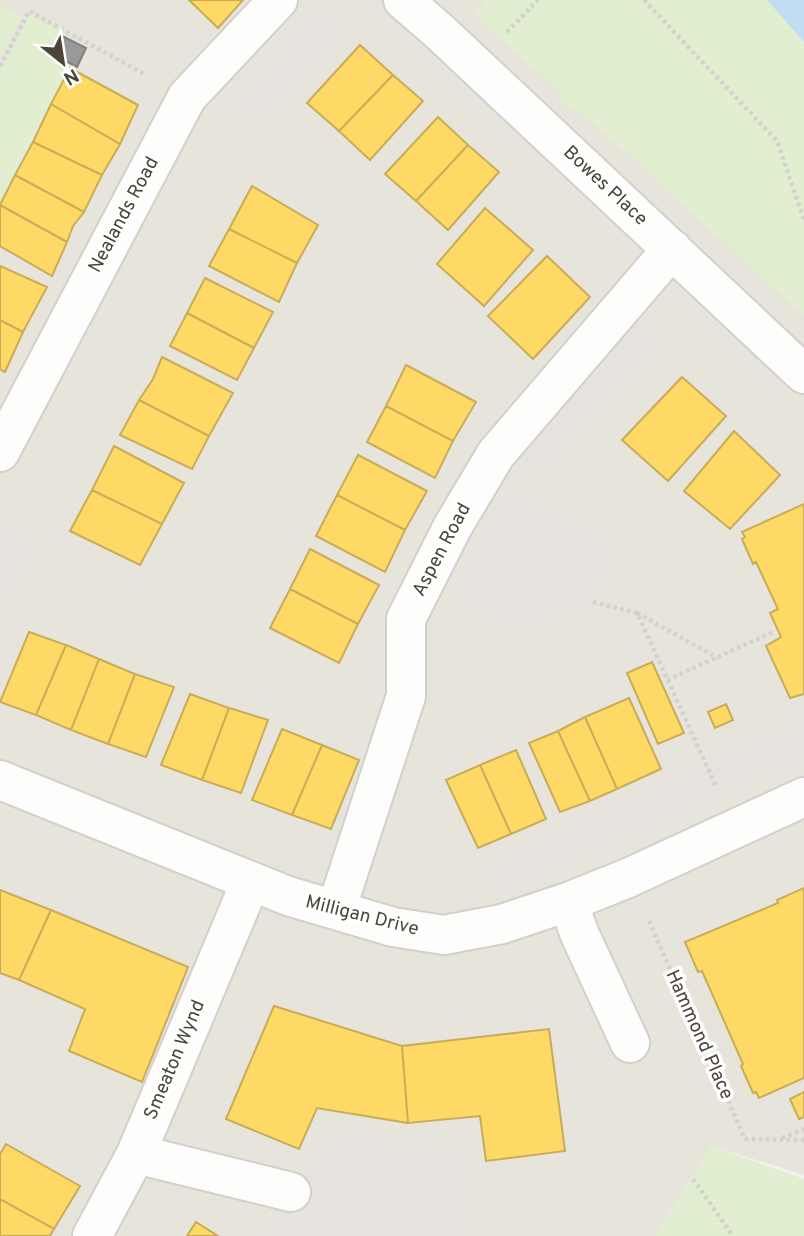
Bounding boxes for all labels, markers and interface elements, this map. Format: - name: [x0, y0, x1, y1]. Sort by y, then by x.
- north arrow: [28, 28, 98, 98]
- text: N: [59, 62, 82, 90]
- street label: Bowes Place: [558, 141, 652, 231]
- street label: Nealands Road: [83, 153, 165, 277]
- street label: Aspen Road: [407, 499, 477, 601]
- street label: Milligan Drive: [303, 890, 421, 942]
- street label: Hammond Place: [660, 966, 738, 1104]
- street label: Smeaton Wynd: [139, 997, 211, 1123]

